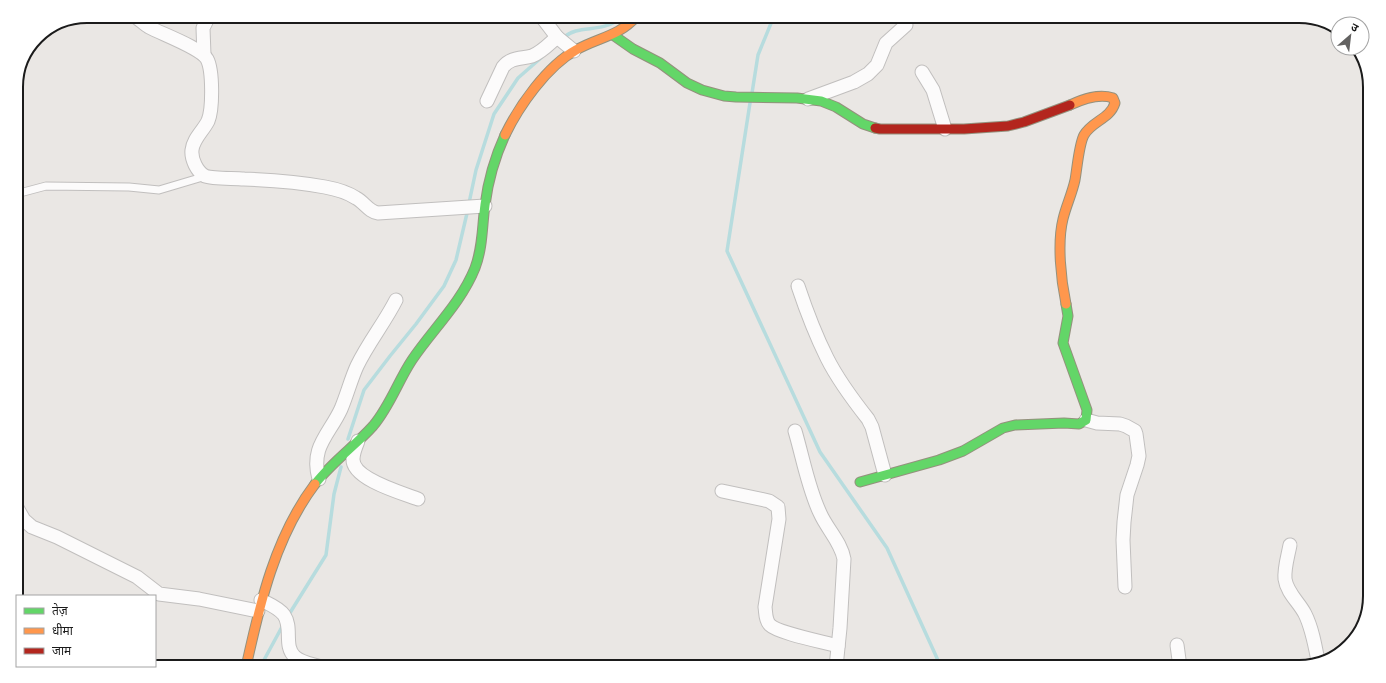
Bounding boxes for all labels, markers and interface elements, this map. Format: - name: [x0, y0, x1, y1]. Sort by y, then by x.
- north arrow: [1330, 16, 1370, 56]
- text: उ: [1349, 19, 1361, 35]
- legend: [16, 595, 156, 667]
- text: तेज़: [52, 603, 69, 618]
- text: धीमा: [52, 623, 74, 638]
- text: जाम: [52, 643, 72, 658]

